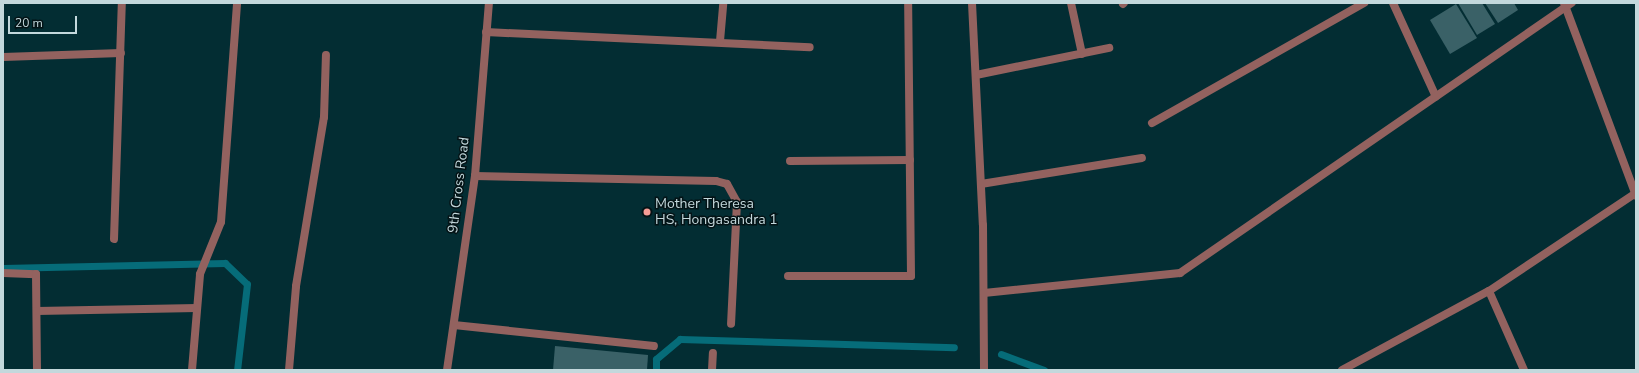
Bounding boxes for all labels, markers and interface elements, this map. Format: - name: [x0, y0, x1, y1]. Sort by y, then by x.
- scale bar: [10, 8, 79, 34]
- text: 20 m: [15, 15, 43, 31]
- street label: 9th Cross Road: [445, 136, 473, 234]
- place label: Mother Theresa HS, Hongasandra 1: [655, 196, 778, 228]
- marker: Mother Theresa HS, Hongasandra 1: [642, 207, 652, 217]

